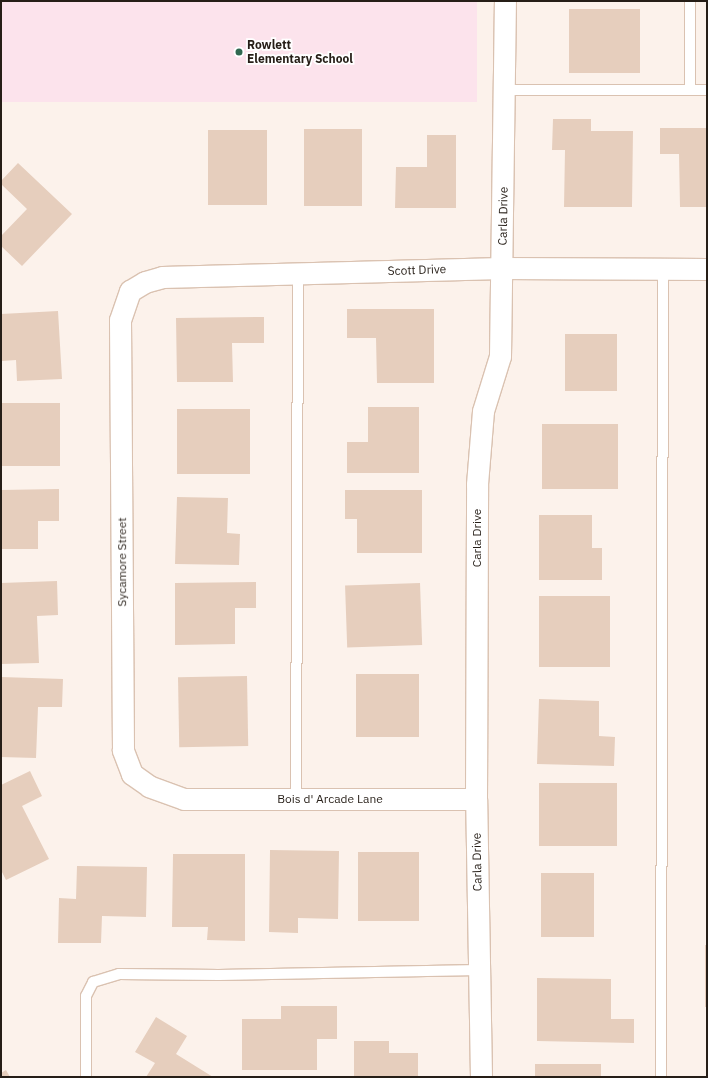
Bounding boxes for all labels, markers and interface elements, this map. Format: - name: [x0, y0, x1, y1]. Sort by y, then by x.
- place label: Rowlett Elementary School: [247, 38, 353, 66]
- marker: Rowlett Elementary School: [234, 47, 244, 57]
- street label: Carla Drive: [495, 187, 511, 245]
- street label: Scott Drive: [387, 262, 447, 278]
- street label: Carla Drive: [470, 509, 484, 567]
- street label: Sycamore Street: [115, 517, 129, 607]
- street label: Bois d' Arcade Lane: [277, 792, 383, 806]
- street label: Carla Drive: [469, 833, 485, 891]

